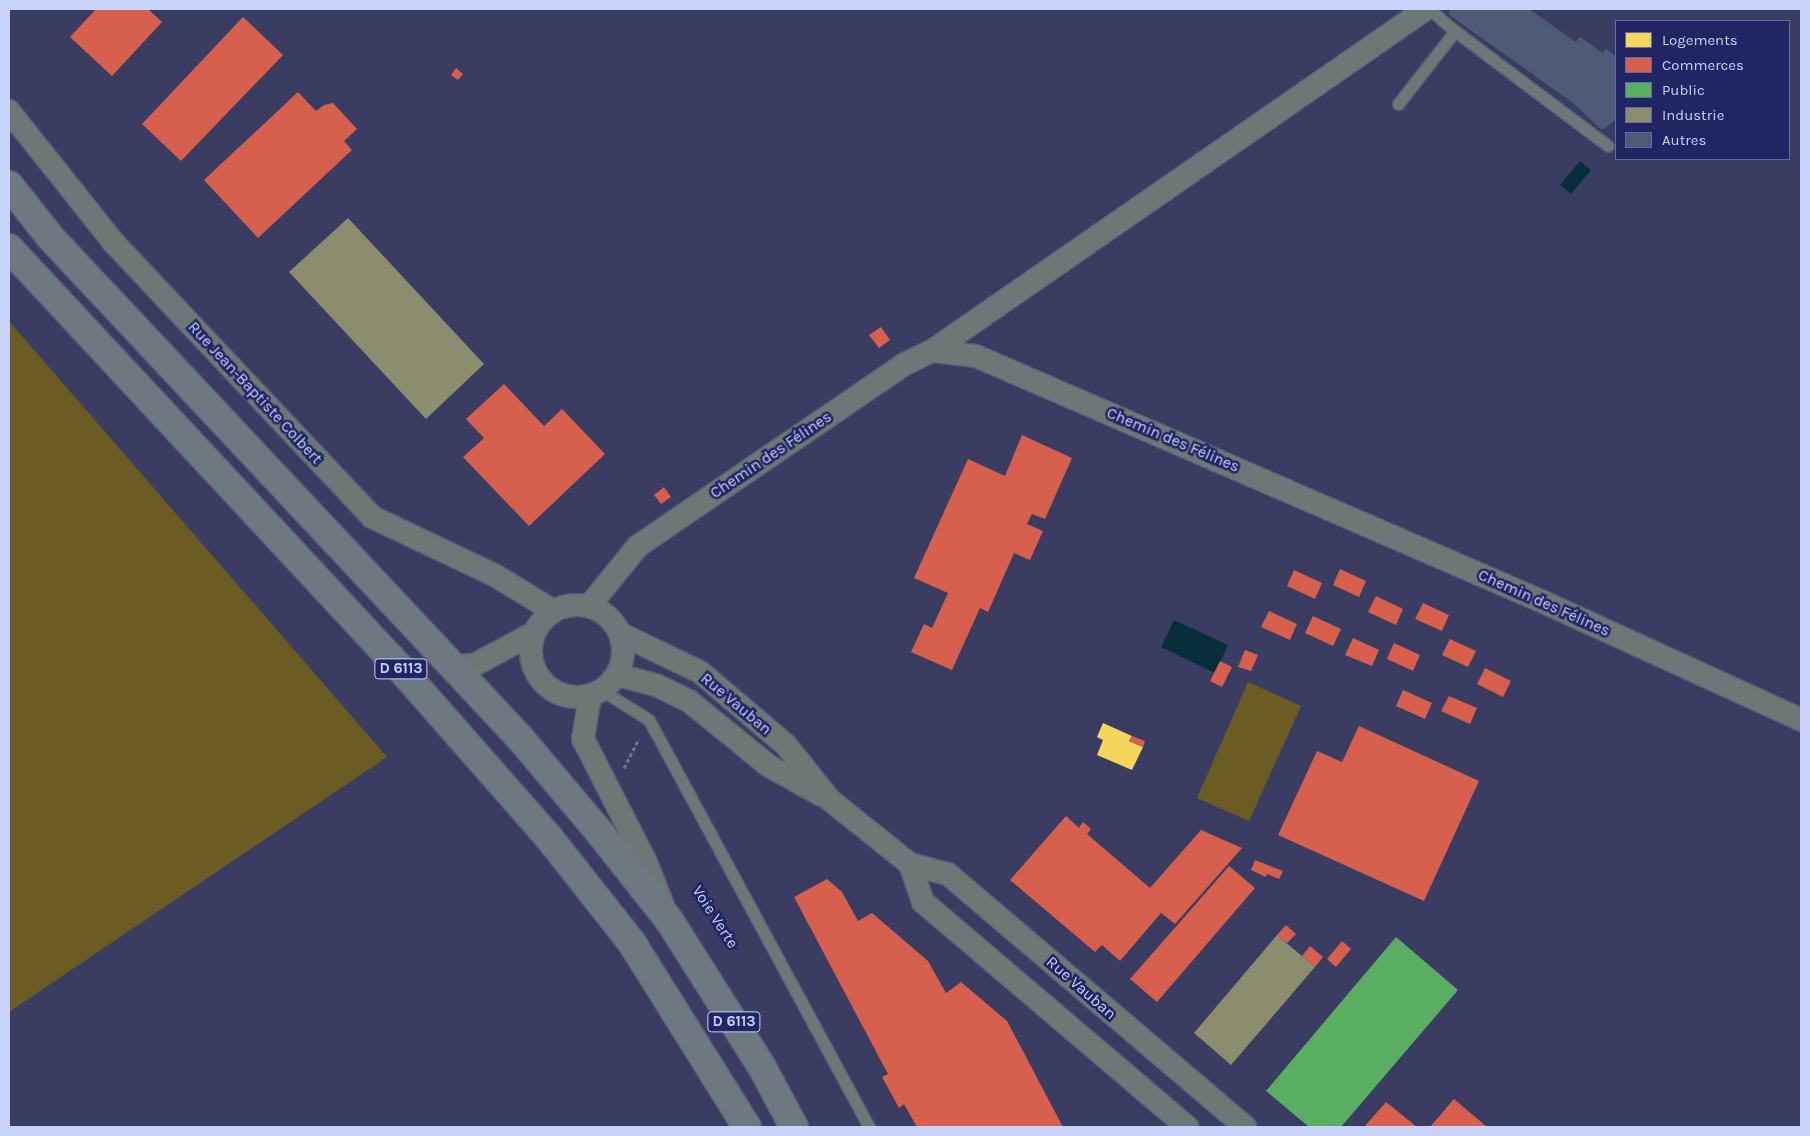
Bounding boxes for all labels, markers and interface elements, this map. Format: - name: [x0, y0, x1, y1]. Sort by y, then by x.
- legend: [1615, 20, 1790, 160]
- text: Logements: [1662, 31, 1738, 49]
- text: Commerces: [1662, 56, 1744, 74]
- text: Public: [1662, 81, 1705, 99]
- text: Industrie: [1662, 106, 1724, 124]
- text: Autres: [1662, 131, 1706, 149]
- street label: Rue Jean-Baptiste Colbert: [184, 318, 326, 468]
- street label: Chemin des Félines: [1104, 403, 1242, 477]
- street label: Chemin des Félines: [707, 407, 835, 503]
- street label: Chemin des Félines: [1475, 565, 1613, 641]
- road number: D 6113: [374, 656, 428, 682]
- street label: Rue Vauban: [697, 669, 775, 739]
- street label: Voie Verte: [688, 882, 742, 952]
- street label: Rue Vauban: [1042, 952, 1120, 1024]
- road number: D 6113: [706, 1010, 762, 1034]

